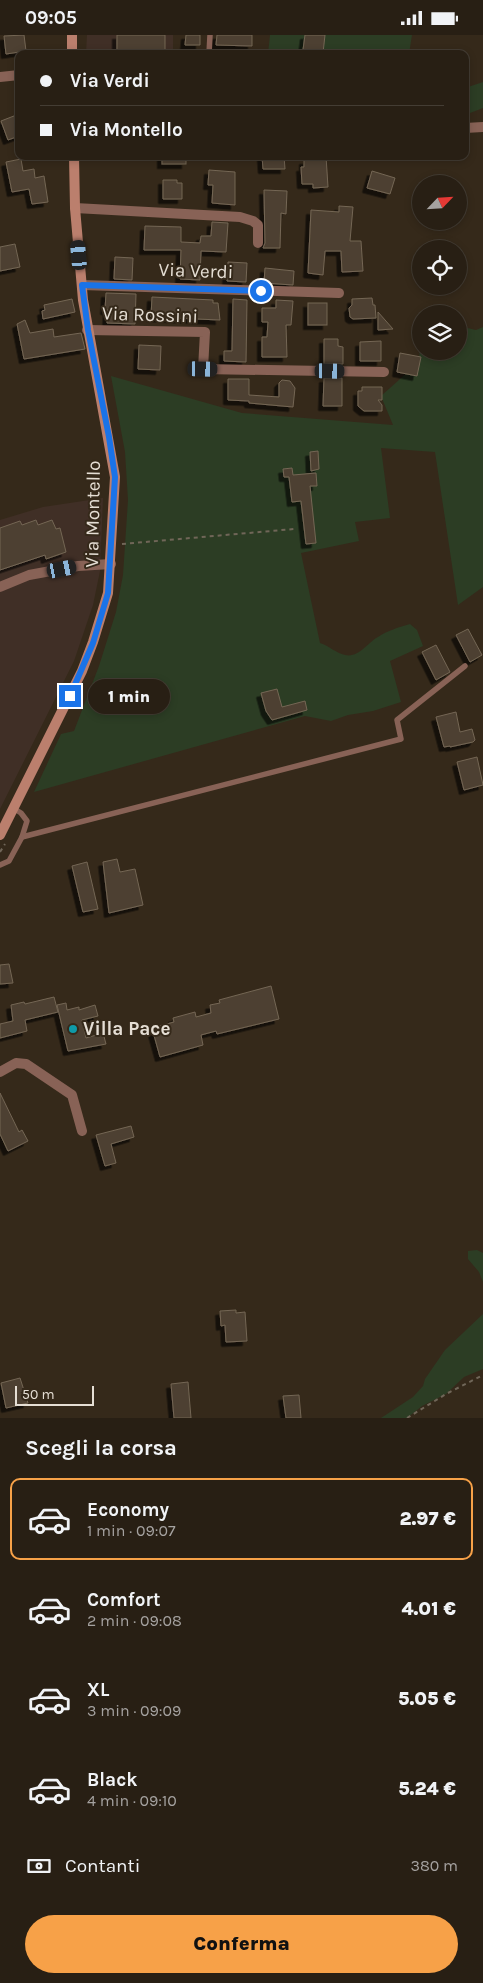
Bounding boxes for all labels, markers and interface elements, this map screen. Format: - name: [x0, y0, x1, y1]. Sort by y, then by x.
- text: 09:05: [25, 7, 77, 29]
- text: Via Verdi: [70, 70, 150, 92]
- text: Via Montello: [70, 119, 183, 141]
- north arrow: [412, 175, 468, 230]
- map controls: [412, 175, 467, 360]
- car: [70, 239, 87, 271]
- button: locate: [412, 240, 467, 295]
- street label: Via Verdi: [158, 259, 234, 283]
- route start: [250, 280, 272, 302]
- street label: Via Rossini: [102, 302, 198, 328]
- button: layers: [412, 305, 467, 360]
- car: [187, 361, 218, 377]
- car: [314, 363, 345, 379]
- street label: Via Montello: [81, 460, 105, 568]
- car: [45, 559, 78, 579]
- callout: 1 min: [88, 679, 170, 713]
- route end: [59, 685, 81, 707]
- text: 1 min: [108, 687, 150, 706]
- place label: Villa Pace: [83, 1018, 170, 1040]
- marker: Villa Pace: [67, 1023, 79, 1035]
- scale bar: [15, 1383, 94, 1406]
- text: 50 m: [22, 1386, 55, 1403]
- text: Scegli la corsa: [25, 1435, 177, 1461]
- icon: car: [27, 1497, 72, 1542]
- text: Economy: [87, 1499, 169, 1521]
- text: 2.97 €: [399, 1508, 456, 1530]
- text: 1 min · 09:07: [87, 1521, 175, 1540]
- icon: car: [27, 1587, 72, 1632]
- text: Comfort: [87, 1589, 161, 1611]
- text: 4.01 €: [401, 1598, 456, 1620]
- text: 2 min · 09:08: [87, 1611, 182, 1630]
- icon: car: [27, 1677, 72, 1722]
- text: XL: [87, 1679, 109, 1701]
- text: 5.05 €: [398, 1688, 456, 1710]
- text: 3 min · 09:09: [87, 1701, 181, 1720]
- icon: car: [27, 1767, 72, 1812]
- text: Black: [87, 1769, 138, 1791]
- text: 5.24 €: [398, 1778, 456, 1800]
- text: 4 min · 09:10: [87, 1791, 177, 1810]
- icon: cash: [25, 1852, 53, 1880]
- text: Contanti: [65, 1855, 140, 1877]
- text: 380 m: [410, 1856, 458, 1875]
- button: Conferma: [25, 1915, 458, 1973]

